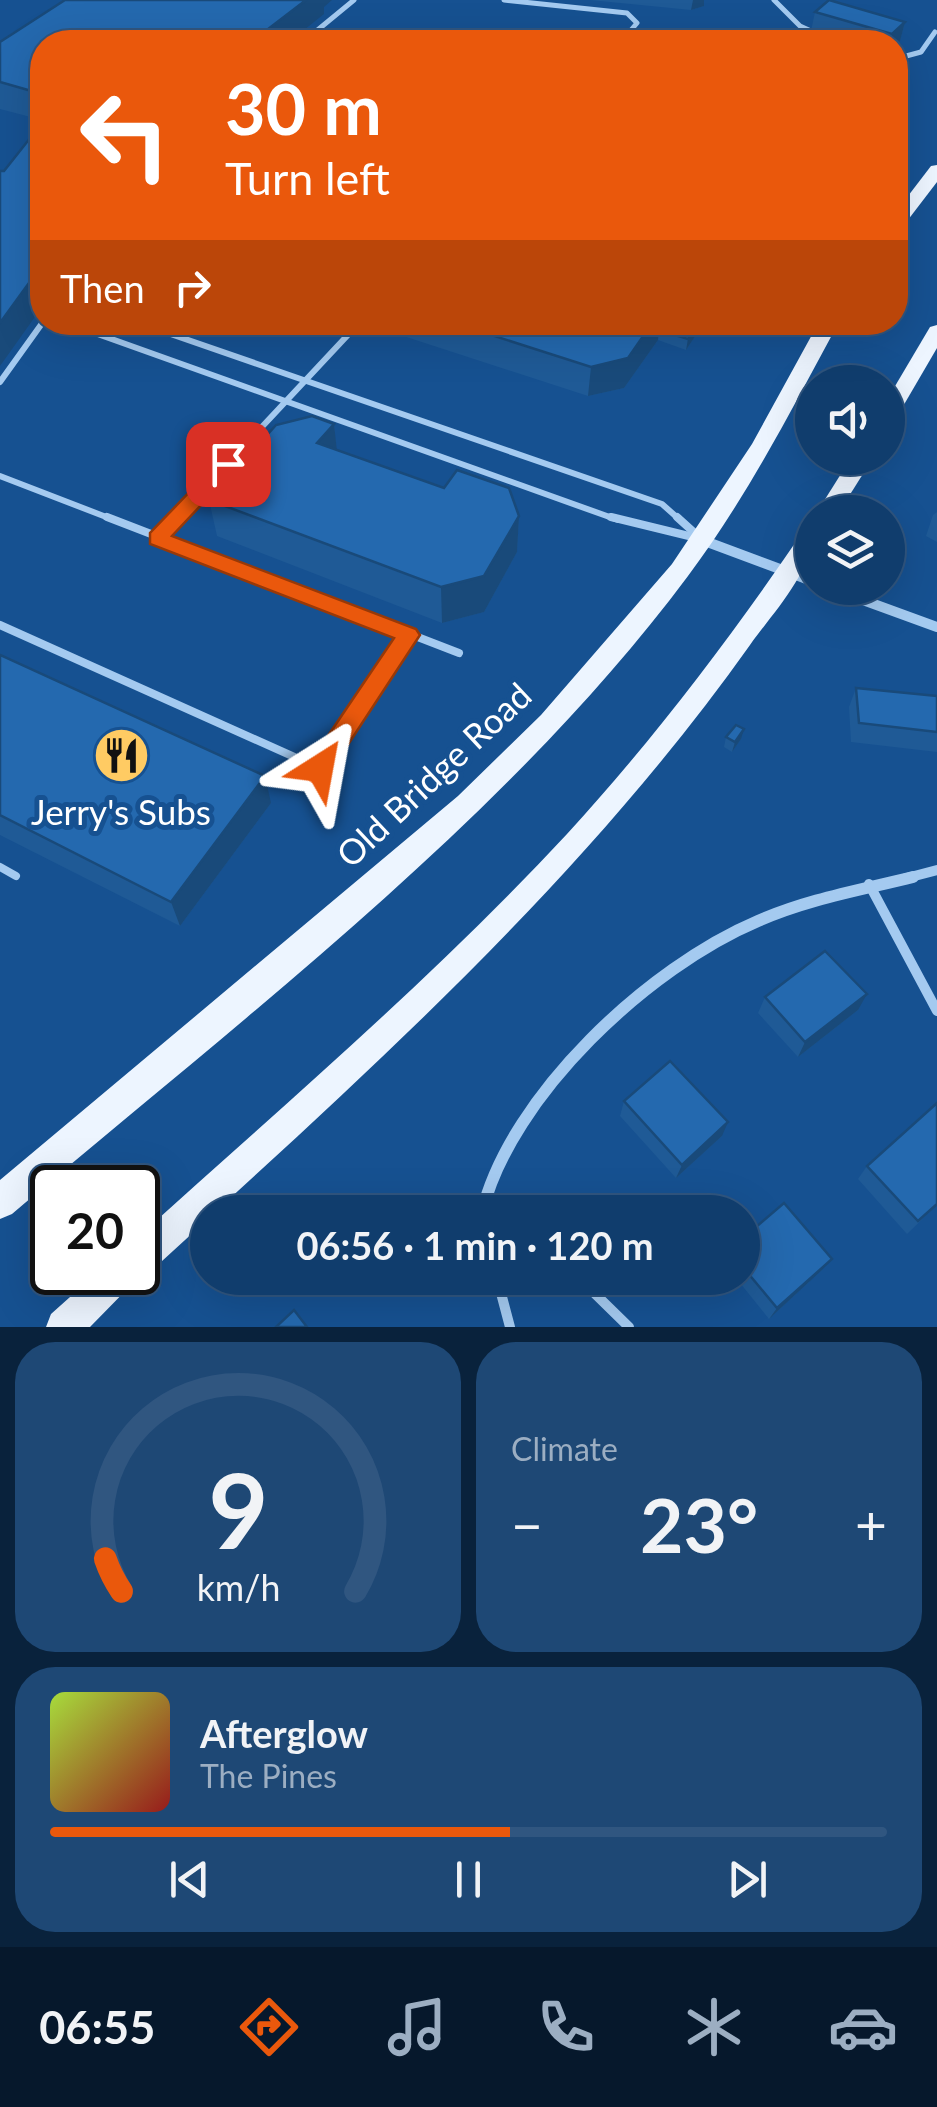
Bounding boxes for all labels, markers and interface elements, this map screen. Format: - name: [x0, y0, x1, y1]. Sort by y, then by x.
- text: 30 m: [225, 66, 382, 150]
- icon: left: [60, 70, 190, 200]
- text: Turn left: [225, 151, 390, 205]
- icon: right: [165, 260, 220, 315]
- text: Then: [60, 265, 145, 311]
- map controls: [795, 365, 905, 605]
- button: sound: [795, 365, 905, 475]
- pin: [186, 422, 271, 507]
- icon: arrive: [201, 437, 256, 492]
- button: layers: [795, 495, 905, 605]
- street label: Old Bridge Road: [327, 673, 539, 875]
- position arrow: [268, 716, 372, 820]
- restaurant icon: Jerry's Subs: [91, 725, 151, 785]
- place label: Jerry's Subs: [31, 790, 211, 832]
- speed limit sign: 20: [30, 1165, 160, 1295]
- text: 06:56 · 1 min · 120 m: [296, 1222, 654, 1268]
- text: Climate: [511, 1429, 618, 1468]
- text: 9: [208, 1446, 268, 1571]
- text: 23°: [640, 1479, 758, 1569]
- text: −: [511, 1491, 543, 1557]
- text: +: [855, 1491, 887, 1557]
- text: km/h: [196, 1566, 280, 1609]
- text: Afterglow: [200, 1710, 368, 1756]
- text: The Pines: [200, 1756, 337, 1795]
- icon: previous: [162, 1852, 217, 1907]
- icon: pause: [441, 1852, 496, 1907]
- icon: next: [720, 1852, 775, 1907]
- icon: directions: [234, 1992, 304, 2062]
- icon: music: [382, 1992, 452, 2062]
- icon: phone: [531, 1992, 601, 2062]
- icon: climate: [679, 1992, 749, 2062]
- icon: car: [828, 1992, 898, 2062]
- text: 06:55: [39, 2000, 155, 2054]

